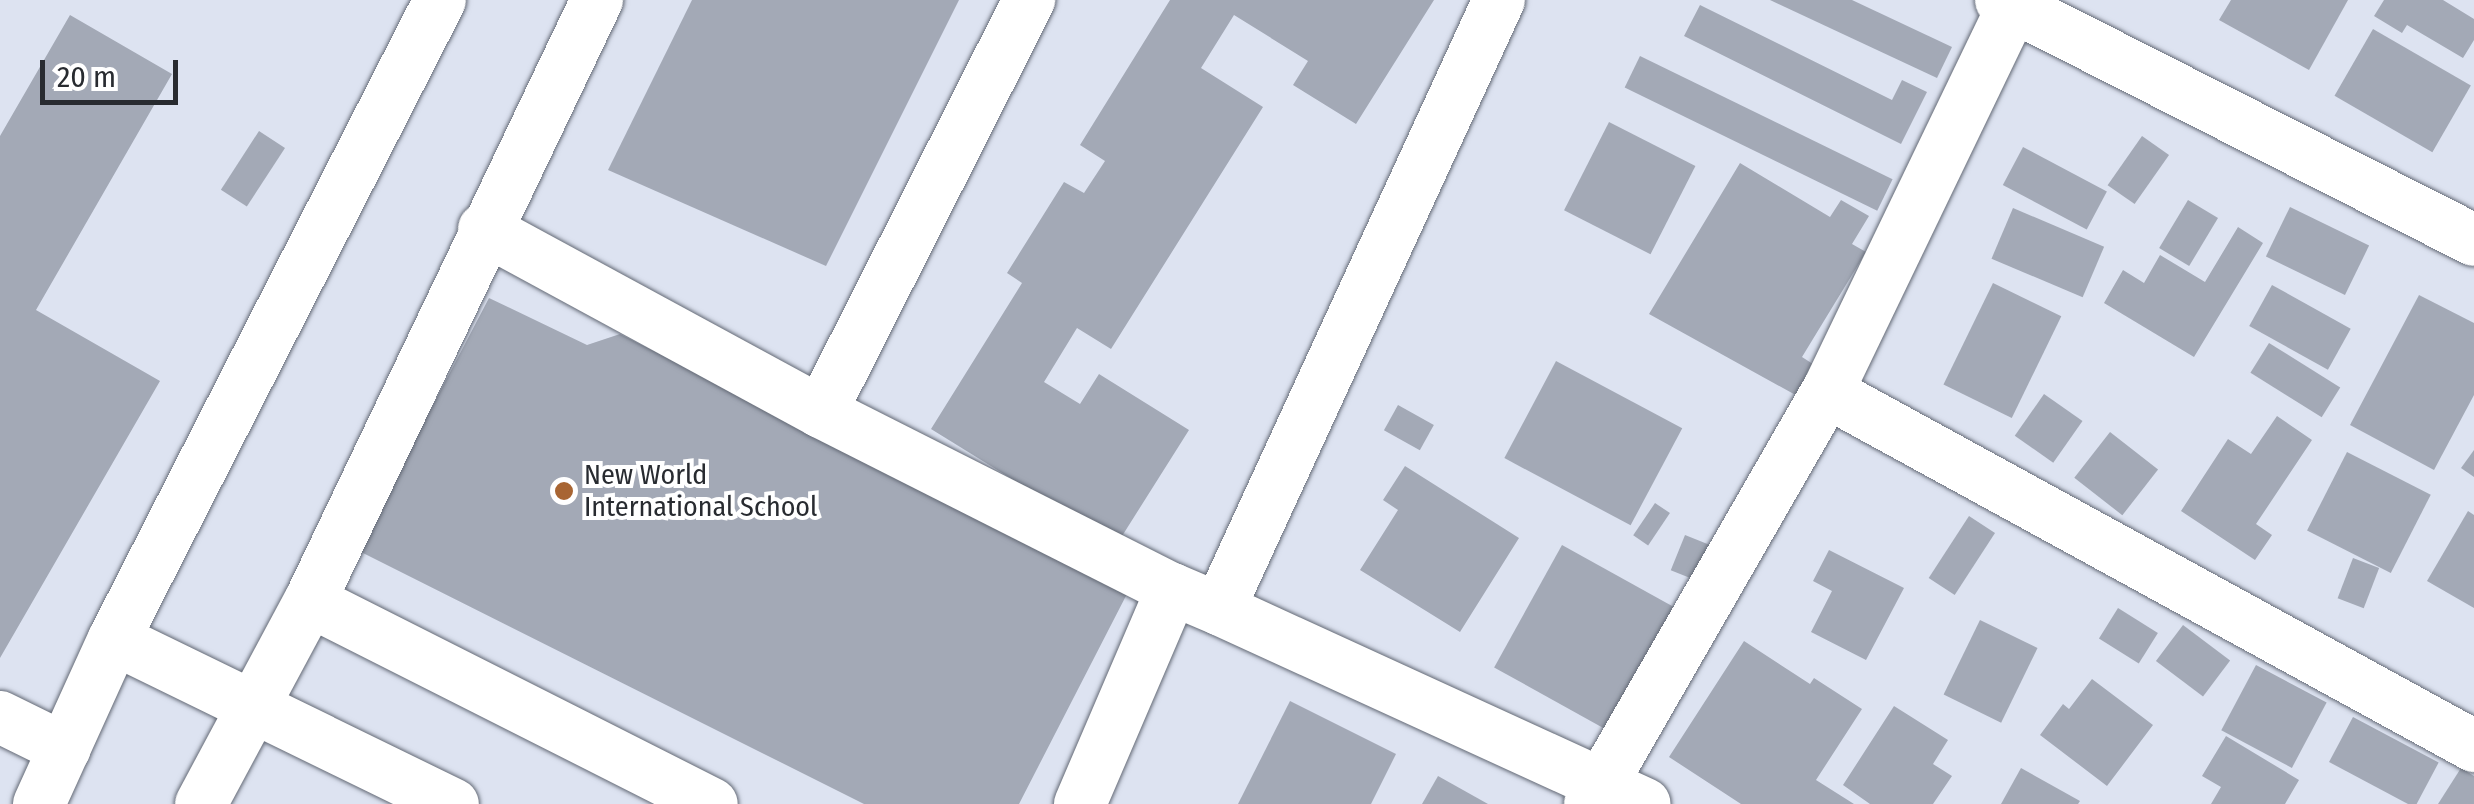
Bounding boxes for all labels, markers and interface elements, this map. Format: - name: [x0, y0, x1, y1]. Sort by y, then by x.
- scale bar: [45, 40, 182, 102]
- text: 20 m: [57, 59, 116, 95]
- place label: New World International School: [584, 458, 817, 524]
- marker: New World International School: [553, 480, 575, 502]

